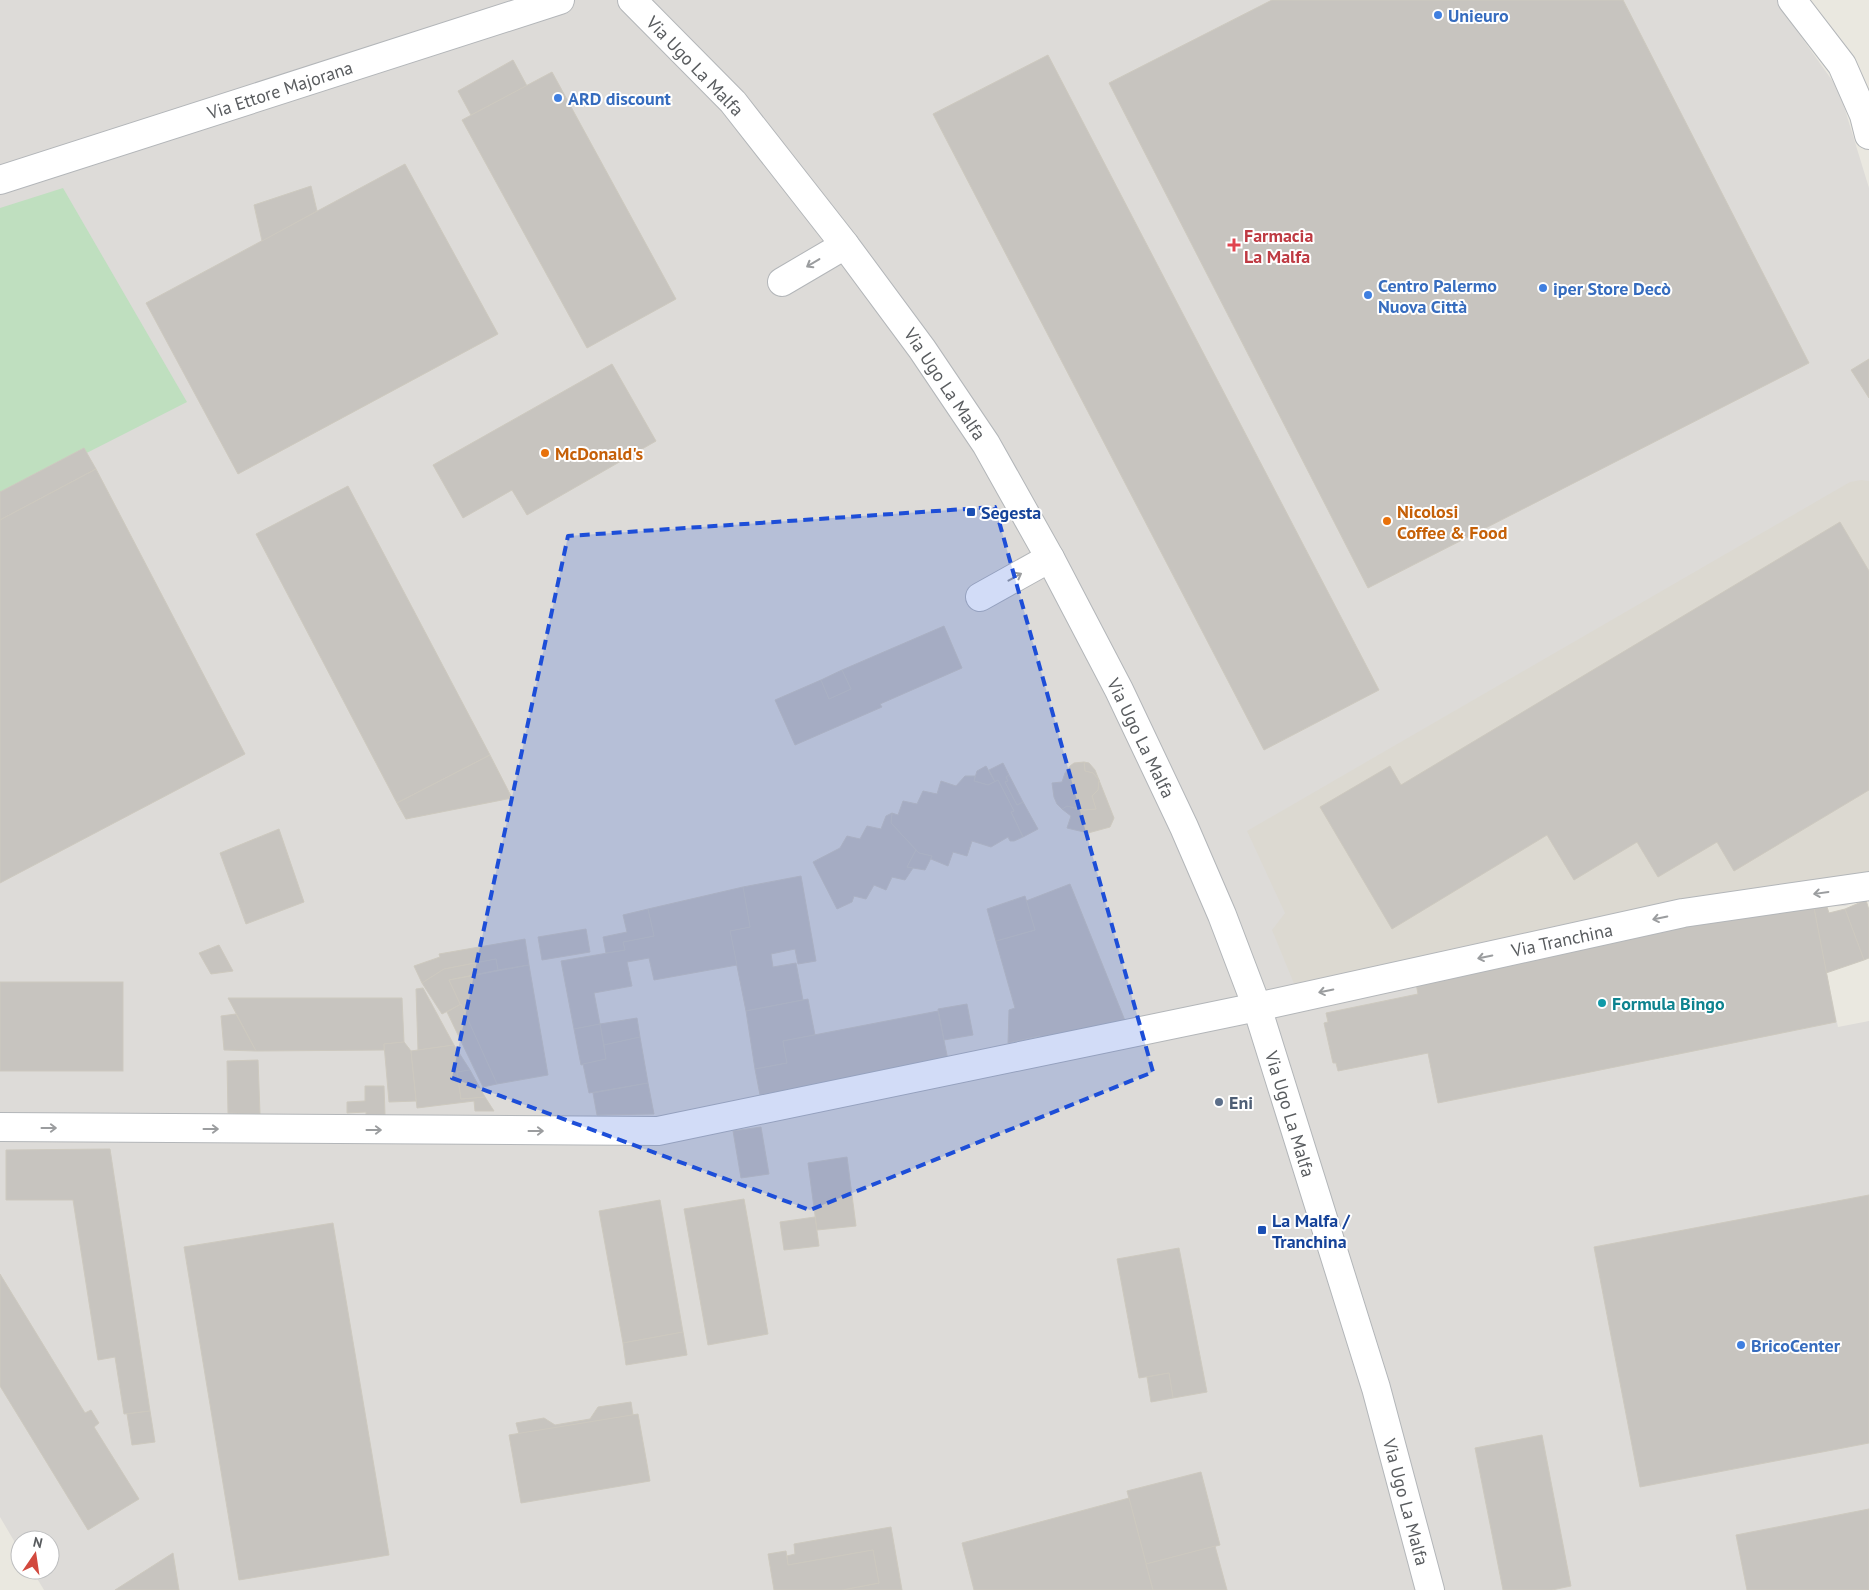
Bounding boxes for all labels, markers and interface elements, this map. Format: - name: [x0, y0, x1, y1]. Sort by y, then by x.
- place label: Unieuro: [1448, 4, 1509, 27]
- marker: Unieuro: [1432, 9, 1444, 21]
- street label: Via Ugo La Malfa: [641, 10, 749, 121]
- street label: Via Ettore Majorana: [203, 56, 356, 125]
- place label: ARD discount: [568, 87, 671, 110]
- marker: ARD discount: [552, 92, 564, 104]
- place label: Farmacia La Malfa: [1244, 224, 1313, 268]
- marker: Farmacia La Malfa: [1228, 239, 1240, 251]
- one-way arrow: [807, 259, 821, 269]
- place label: Centro Palermo Nuova Città: [1378, 274, 1497, 318]
- place label: iper Store Decò: [1553, 277, 1671, 300]
- marker: iper Store Decò: [1537, 282, 1549, 294]
- marker: Centro Palermo Nuova Città: [1362, 289, 1374, 301]
- street label: Via Ugo La Malfa: [898, 323, 991, 444]
- place label: McDonald's: [555, 442, 643, 465]
- marker: McDonald's: [539, 447, 551, 459]
- place label: Nicolosi Coffee & Food: [1397, 500, 1507, 544]
- place label: Segesta: [981, 501, 1041, 524]
- marker: Segesta: [965, 506, 977, 518]
- marker: Nicolosi Coffee & Food: [1381, 515, 1393, 527]
- one-way arrow: [1007, 572, 1022, 582]
- street label: Via Ugo La Malfa: [1102, 673, 1180, 802]
- one-way arrow: [1813, 888, 1829, 898]
- one-way arrow: [1653, 914, 1669, 923]
- street label: Via Tranchina: [1508, 918, 1615, 962]
- one-way arrow: [1477, 952, 1493, 962]
- one-way arrow: [1318, 987, 1334, 997]
- place label: Formula Bingo: [1612, 992, 1725, 1015]
- marker: Formula Bingo: [1596, 997, 1608, 1009]
- street label: Via Ugo La Malfa: [1260, 1047, 1320, 1180]
- place label: Eni: [1229, 1091, 1253, 1114]
- marker: Eni: [1213, 1096, 1225, 1108]
- one-way arrow: [40, 1123, 56, 1133]
- one-way arrow: [202, 1124, 219, 1134]
- one-way arrow: [365, 1125, 381, 1135]
- one-way arrow: [528, 1126, 544, 1136]
- place label: La Malfa / Tranchina: [1272, 1209, 1351, 1253]
- marker: La Malfa / Tranchina: [1256, 1224, 1268, 1236]
- place label: BricoCenter: [1751, 1334, 1841, 1357]
- marker: BricoCenter: [1735, 1339, 1747, 1351]
- street label: Via Ugo La Malfa: [1378, 1435, 1434, 1568]
- north arrow: [10, 1530, 60, 1580]
- text: N: [31, 1533, 44, 1552]

